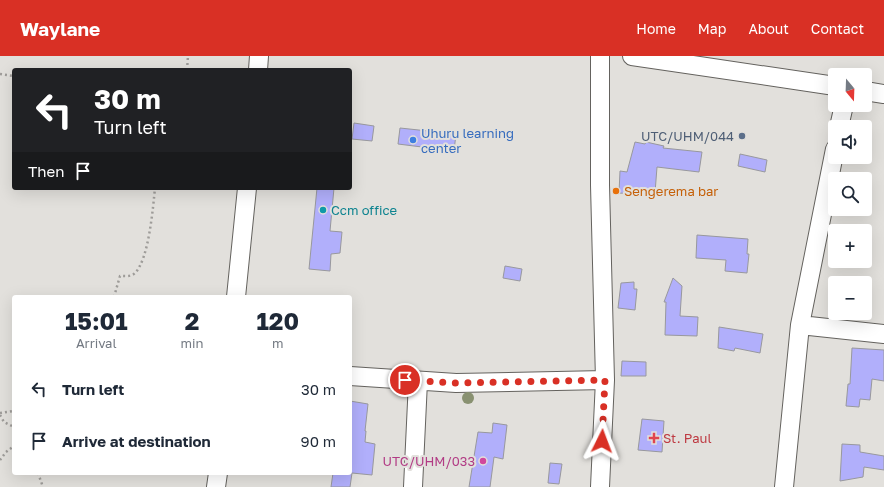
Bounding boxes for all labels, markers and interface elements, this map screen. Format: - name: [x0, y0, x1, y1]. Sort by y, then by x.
- text: Waylane: [20, 17, 100, 40]
- text: Home: [636, 20, 676, 37]
- text: Map: [698, 20, 726, 37]
- text: About: [748, 20, 789, 37]
- text: Contact: [811, 20, 864, 37]
- north arrow: [828, 68, 872, 112]
- map controls: [828, 68, 872, 320]
- text: 30 m: [94, 82, 161, 115]
- icon: left: [28, 84, 80, 136]
- text: Turn left: [94, 116, 167, 138]
- button: sound: [828, 120, 872, 164]
- place label: Uhuru learning center: [421, 125, 514, 156]
- place label: UTC/UHM/044: [641, 128, 734, 144]
- marker: UTC/UHM/044: [737, 131, 747, 141]
- marker: Uhuru learning center: [408, 135, 418, 145]
- icon: arrive: [72, 160, 94, 182]
- text: Then: [28, 162, 64, 180]
- button: search: [828, 172, 872, 216]
- place label: Sengerema bar: [624, 183, 718, 199]
- marker: Sengerema bar: [611, 186, 621, 196]
- place label: Ccm office: [331, 202, 397, 218]
- marker: Ccm office: [318, 205, 328, 215]
- button: +: [828, 224, 872, 268]
- button: −: [828, 276, 872, 320]
- text: 15:01: [65, 306, 128, 335]
- text: 2: [185, 306, 199, 335]
- text: 120: [256, 306, 299, 335]
- text: Arrival: [76, 335, 117, 351]
- text: min: [181, 335, 204, 351]
- text: m: [272, 335, 284, 351]
- pin: [388, 363, 422, 397]
- icon: arrive: [394, 369, 416, 391]
- icon: left: [28, 378, 50, 400]
- text: Turn left: [62, 380, 124, 398]
- text: 30 m: [301, 380, 336, 398]
- position arrow: [581, 420, 623, 462]
- icon: arrive: [28, 430, 50, 452]
- place label: St. Paul: [663, 430, 712, 446]
- text: Arrive at destination: [62, 432, 211, 450]
- text: 90 m: [301, 432, 336, 450]
- marker: St. Paul: [648, 432, 660, 444]
- place label: UTC/UHM/033: [383, 453, 475, 469]
- marker: UTC/UHM/033: [478, 456, 488, 466]

